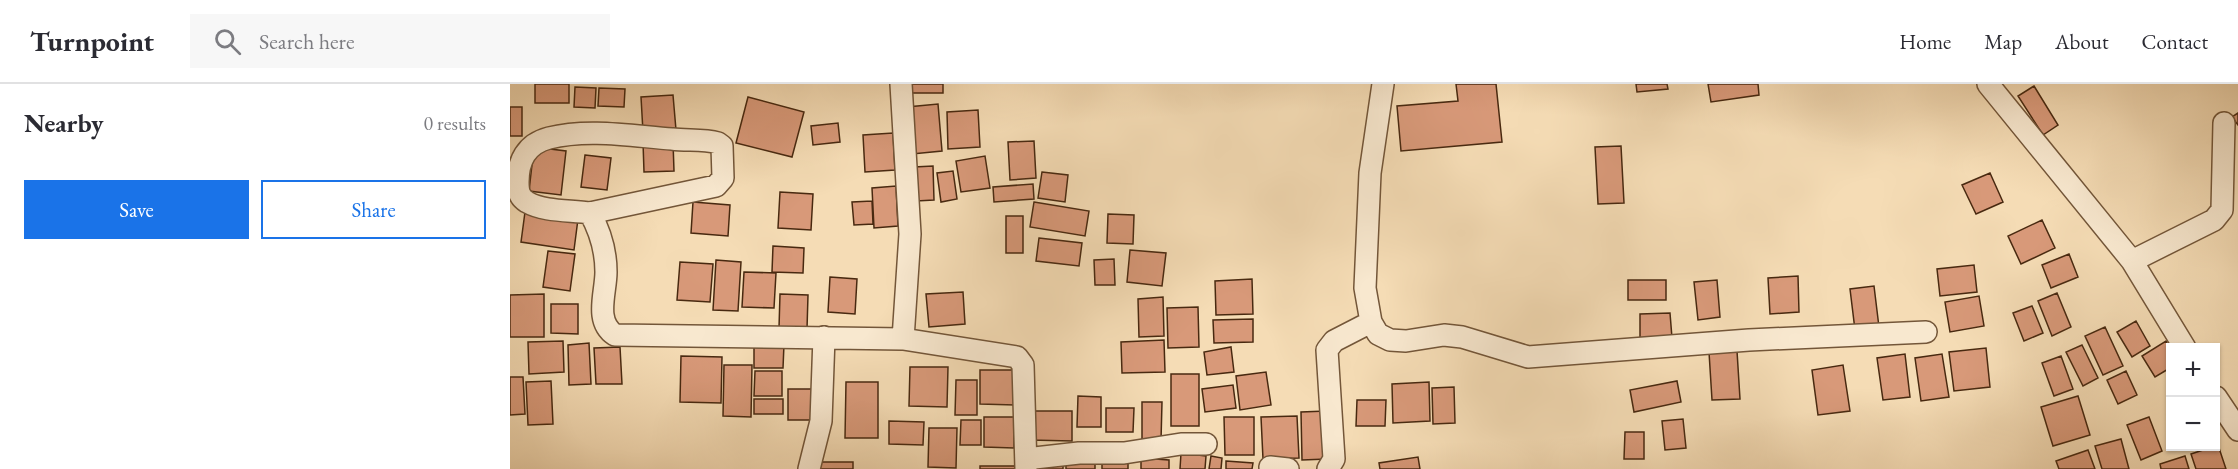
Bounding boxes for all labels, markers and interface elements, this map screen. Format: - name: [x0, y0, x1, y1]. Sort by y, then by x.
- search box: [190, 14, 610, 68]
- text: Turnpoint: [30, 23, 154, 59]
- icon: search: [211, 25, 244, 58]
- text: Search here: [259, 27, 355, 56]
- text: Home: [1899, 28, 1951, 55]
- text: Map: [1984, 28, 2022, 55]
- text: About: [2055, 28, 2108, 55]
- text: Contact: [2141, 28, 2208, 55]
- text: Nearby: [24, 106, 104, 140]
- text: 0 results: [423, 110, 486, 136]
- button: Save: [24, 180, 249, 239]
- button: Share: [261, 180, 486, 239]
- map controls: [2166, 343, 2220, 451]
- button: +: [2166, 343, 2220, 397]
- button: −: [2166, 397, 2220, 451]

